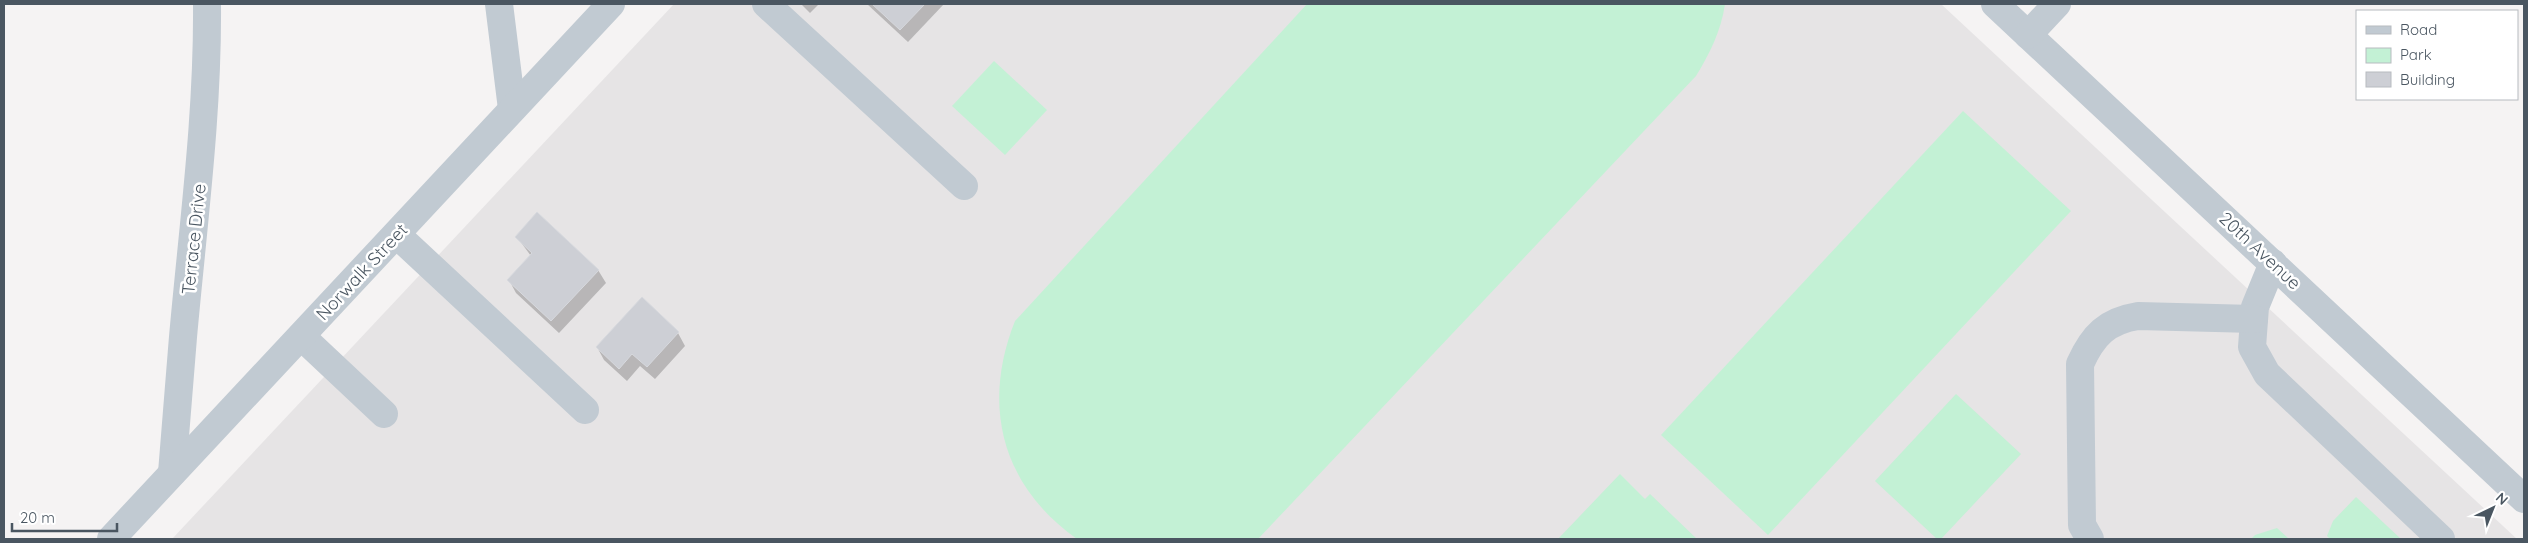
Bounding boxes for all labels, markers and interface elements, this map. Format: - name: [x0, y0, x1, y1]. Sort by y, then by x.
- legend: [2356, 10, 2518, 100]
- text: Road: [2400, 20, 2437, 39]
- text: Park: [2400, 45, 2432, 64]
- text: Building: [2400, 70, 2455, 89]
- street label: Terrace Drive: [176, 182, 211, 295]
- street label: 20th Avenue: [2215, 207, 2306, 294]
- street label: Norwalk Street: [311, 218, 412, 325]
- north arrow: [2468, 483, 2518, 533]
- text: N: [2492, 488, 2512, 509]
- scale bar: [12, 500, 118, 532]
- text: 20 m: [20, 508, 55, 527]

